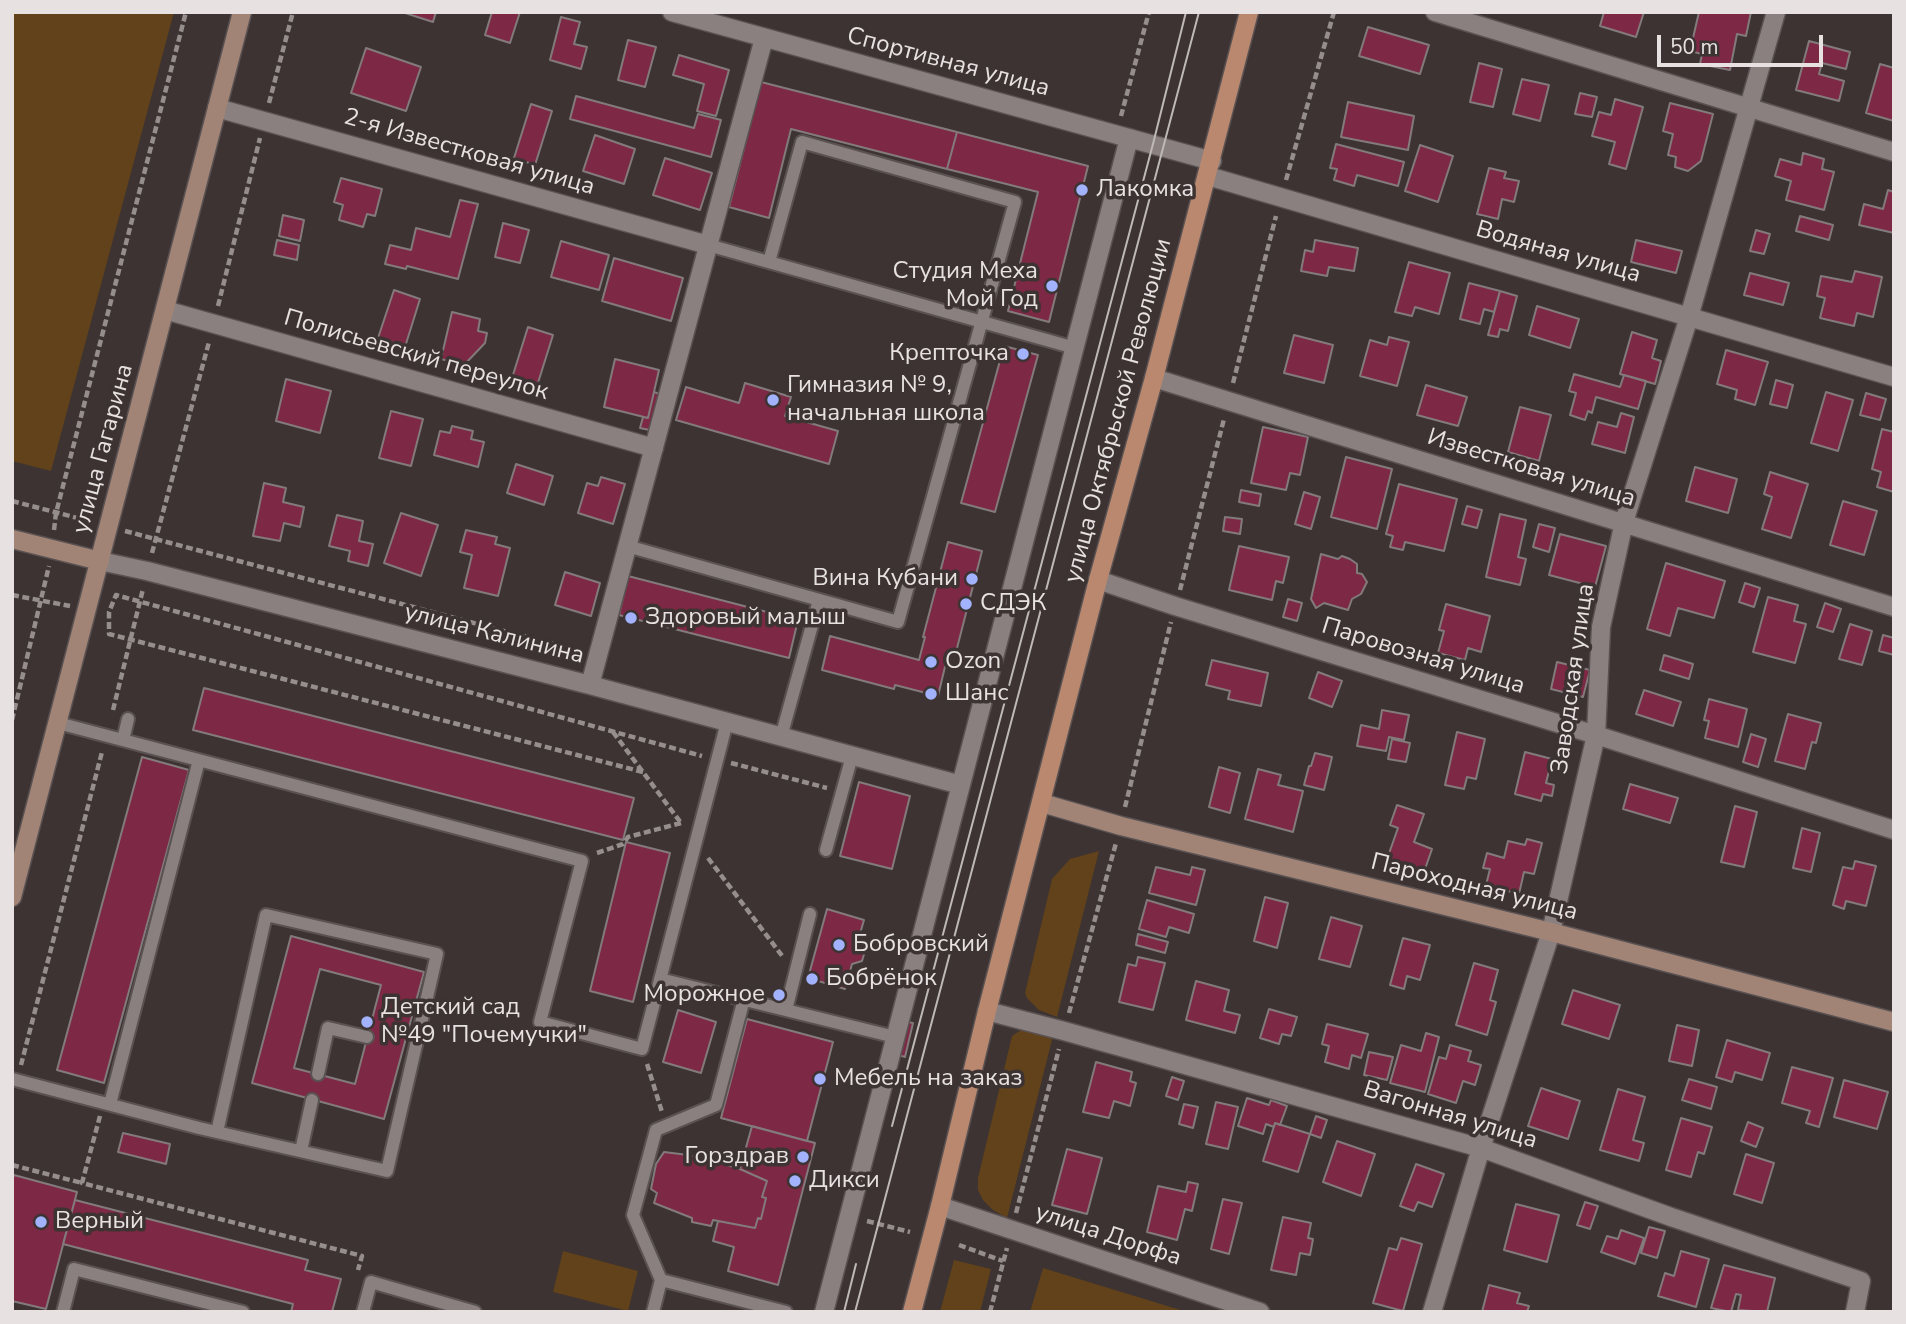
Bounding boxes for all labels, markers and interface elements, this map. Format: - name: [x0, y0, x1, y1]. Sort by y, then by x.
- scale bar: [1661, 21, 1827, 65]
- street label: Спортивная улица: [843, 22, 1053, 104]
- text: 50 m: [1670, 33, 1719, 61]
- street label: 2-я Известковая улица: [340, 103, 598, 203]
- place label: Лакомка: [1096, 176, 1194, 204]
- marker: Лакомка: [1074, 182, 1090, 198]
- street label: Водяная улица: [1472, 216, 1644, 290]
- street label: улица Октябрьской Революции: [1059, 236, 1179, 586]
- place label: Студия Меха Мой Год: [893, 258, 1038, 314]
- marker: Студия Меха Мой Год: [1044, 278, 1060, 294]
- street label: Полисьевский переулок: [280, 304, 552, 408]
- place label: Крепточка: [889, 340, 1009, 368]
- marker: Крепточка: [1015, 346, 1031, 362]
- street label: улица Гагарина: [68, 361, 140, 537]
- place label: Гимназия № 9, начальная школа: [787, 372, 985, 428]
- marker: Гимназия № 9, начальная школа: [765, 392, 781, 408]
- street label: Известковая улица: [1423, 424, 1639, 514]
- place label: Вина Кубани: [813, 565, 958, 593]
- marker: Вина Кубани: [964, 571, 980, 587]
- street label: Заводская улица: [1546, 582, 1602, 776]
- place label: СДЭК: [980, 590, 1046, 618]
- marker: СДЭК: [958, 596, 974, 612]
- street label: улица Калинина: [401, 599, 587, 671]
- place label: Здоровый малыш: [645, 604, 846, 632]
- marker: Здоровый малыш: [623, 610, 639, 626]
- street label: Паровозная улица: [1318, 612, 1528, 702]
- place label: Ozon: [945, 648, 1001, 676]
- marker: Ozon: [923, 654, 939, 670]
- place label: Шанс: [945, 680, 1009, 708]
- marker: Шанс: [923, 686, 939, 702]
- street label: Пароходная улица: [1368, 848, 1580, 928]
- place label: Бобровский: [853, 931, 989, 959]
- marker: Бобровский: [831, 937, 847, 953]
- place label: Бобрёнок: [826, 965, 937, 993]
- marker: Бобрёнок: [804, 971, 820, 987]
- place label: Морожное: [644, 981, 765, 1009]
- marker: Морожное: [771, 987, 787, 1003]
- place label: Детский сад №49 "Почемучки": [381, 994, 587, 1050]
- marker: Детский сад №49 "Почемучки": [359, 1014, 375, 1030]
- place label: Мебель на заказ: [834, 1065, 1022, 1093]
- marker: Мебель на заказ: [812, 1071, 828, 1087]
- street label: Вагонная улица: [1360, 1076, 1540, 1156]
- place label: Горздрав: [684, 1143, 789, 1171]
- marker: Горздрав: [795, 1149, 811, 1165]
- place label: Дикси: [809, 1167, 880, 1195]
- marker: Дикси: [787, 1173, 803, 1189]
- street label: улица Дорфа: [1031, 1199, 1185, 1273]
- place label: Верный: [55, 1208, 144, 1236]
- marker: Верный: [33, 1214, 49, 1230]

